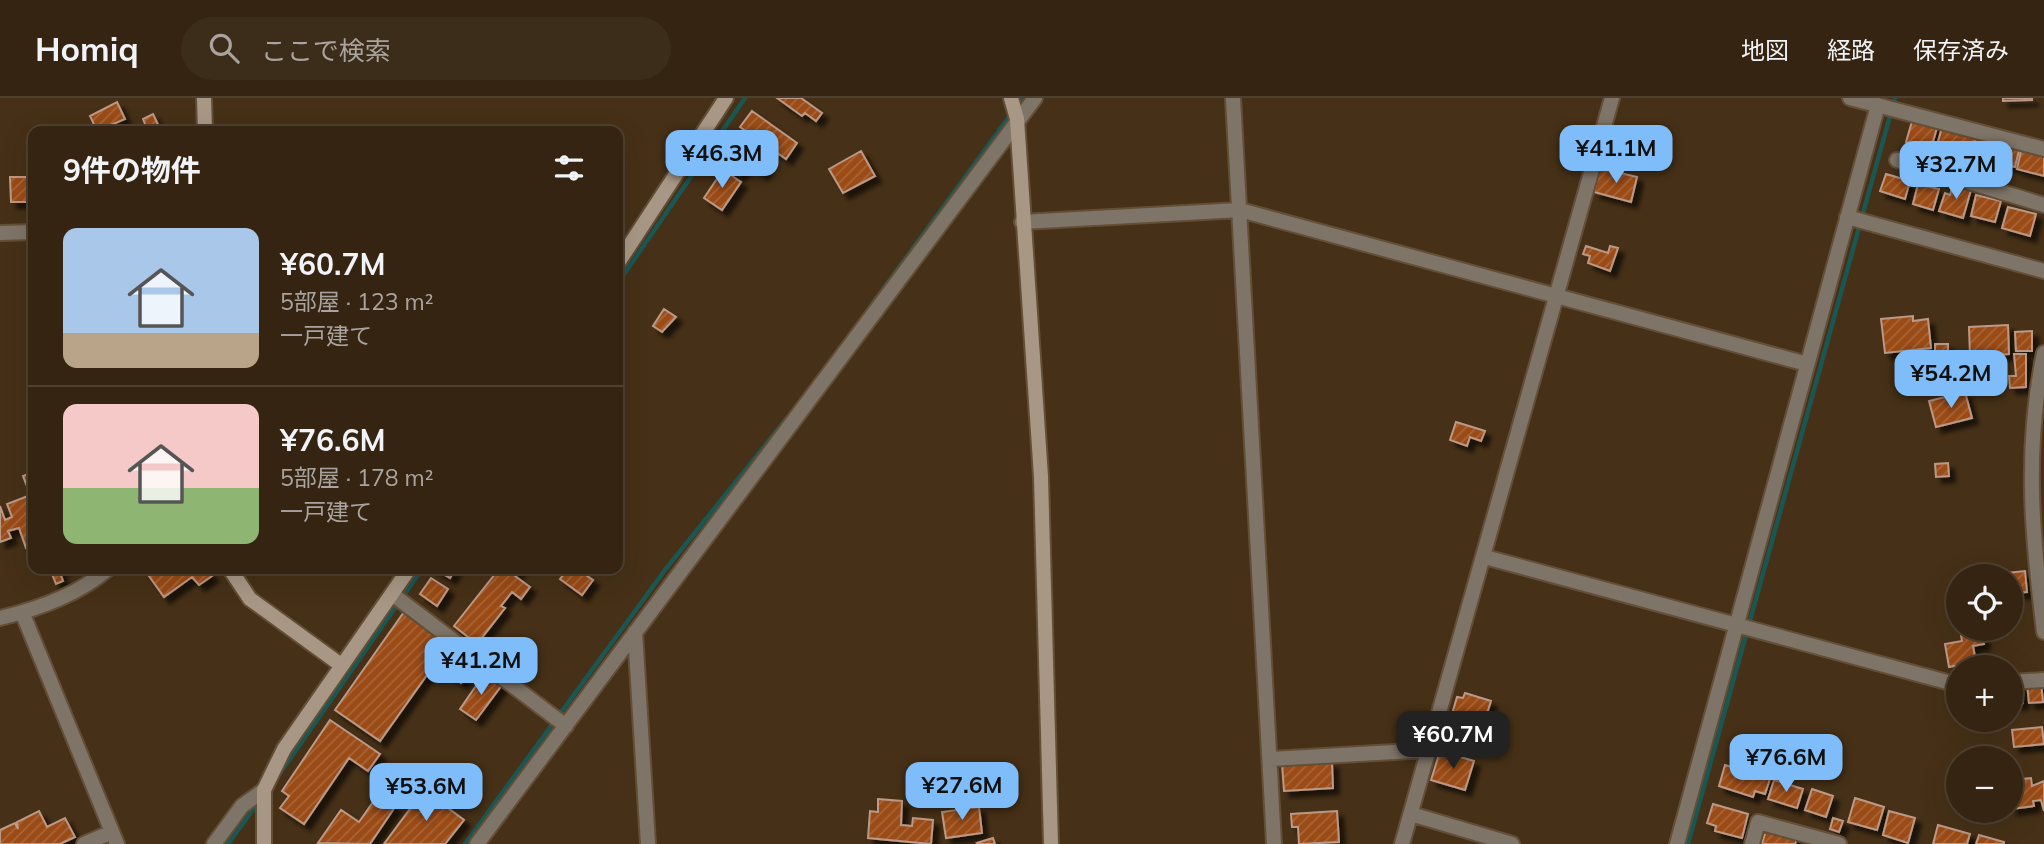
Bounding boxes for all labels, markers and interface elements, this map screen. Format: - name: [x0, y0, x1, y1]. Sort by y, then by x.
- search box: [181, 17, 671, 80]
- text: Homiq: [35, 28, 139, 69]
- icon: search: [205, 29, 243, 67]
- text: ここで検索: [261, 34, 391, 67]
- text: 地図: [1741, 35, 1789, 65]
- text: 経路: [1827, 35, 1875, 65]
- text: 保存済み: [1913, 35, 2009, 65]
- pin: ¥41.1M: [1559, 126, 1673, 185]
- pin: ¥46.3M: [665, 130, 779, 190]
- text: ¥41.1M: [1576, 133, 1656, 162]
- text: ¥46.3M: [682, 138, 762, 167]
- pin: ¥32.7M: [1899, 141, 2013, 201]
- icon: filters: [550, 149, 588, 187]
- text: ¥32.7M: [1916, 149, 1996, 178]
- text: 9件の物件: [63, 151, 201, 189]
- text: ¥60.7M: [280, 245, 386, 283]
- icon: home: [119, 256, 203, 340]
- text: 5部屋 · 123 m²: [280, 287, 433, 316]
- text: 一戸建て: [280, 321, 372, 350]
- pin: ¥54.2M: [1894, 350, 2008, 410]
- text: ¥54.2M: [1911, 358, 1991, 387]
- text: ¥76.6M: [280, 421, 386, 459]
- icon: home: [119, 432, 203, 516]
- text: 5部屋 · 178 m²: [280, 463, 433, 492]
- text: 一戸建て: [280, 497, 372, 526]
- map controls: [1946, 564, 2023, 823]
- button: locate: [1946, 564, 2023, 641]
- pin: ¥41.2M: [424, 638, 538, 697]
- text: ¥41.2M: [441, 645, 521, 674]
- button: +: [1946, 655, 2023, 732]
- pin: ¥60.7M: [1396, 712, 1510, 771]
- text: ¥60.7M: [1413, 719, 1493, 748]
- pin: ¥76.6M: [1729, 734, 1843, 794]
- text: ¥76.6M: [1746, 742, 1826, 771]
- button: −: [1946, 746, 2023, 823]
- pin: ¥27.6M: [905, 762, 1019, 822]
- pin: ¥53.6M: [369, 764, 483, 823]
- text: ¥27.6M: [922, 770, 1002, 799]
- text: ¥53.6M: [386, 771, 466, 800]

